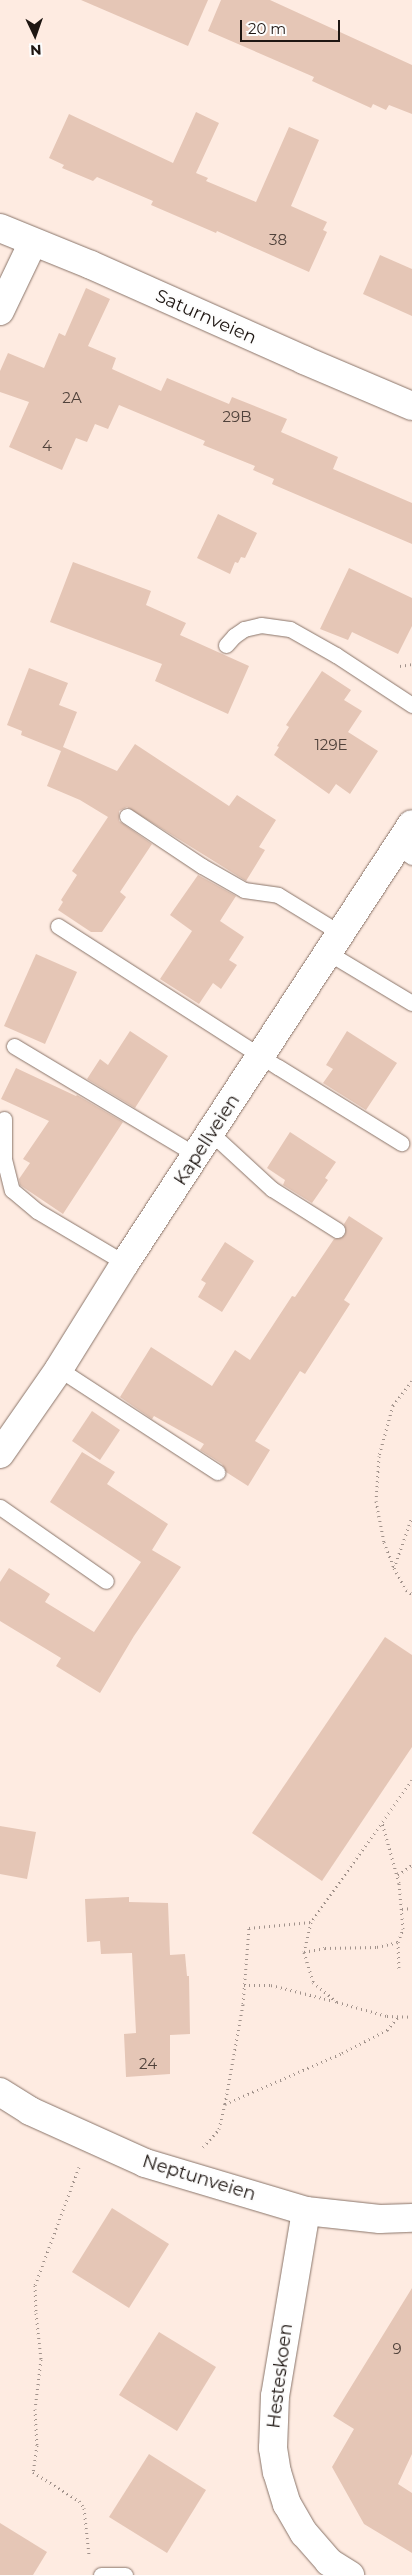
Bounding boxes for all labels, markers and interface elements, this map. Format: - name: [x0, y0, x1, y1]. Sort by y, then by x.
- north arrow: [10, 10, 60, 60]
- scale bar: [242, 10, 342, 42]
- text: 20 m: [248, 19, 286, 38]
- text: N: [30, 41, 42, 59]
- house number: 38: [269, 231, 287, 249]
- street label: Saturnveien: [152, 285, 260, 349]
- house number: 2A: [62, 389, 82, 407]
- house number: 29B: [223, 408, 251, 426]
- house number: 4: [42, 437, 52, 455]
- house number: 129E: [314, 736, 348, 754]
- street label: Kapellveien: [170, 1090, 244, 1190]
- house number: 24: [139, 2055, 157, 2073]
- street label: Neptunveien: [140, 2151, 258, 2205]
- street label: Hesteskoen: [263, 2322, 297, 2430]
- house number: 9: [392, 2340, 402, 2358]

